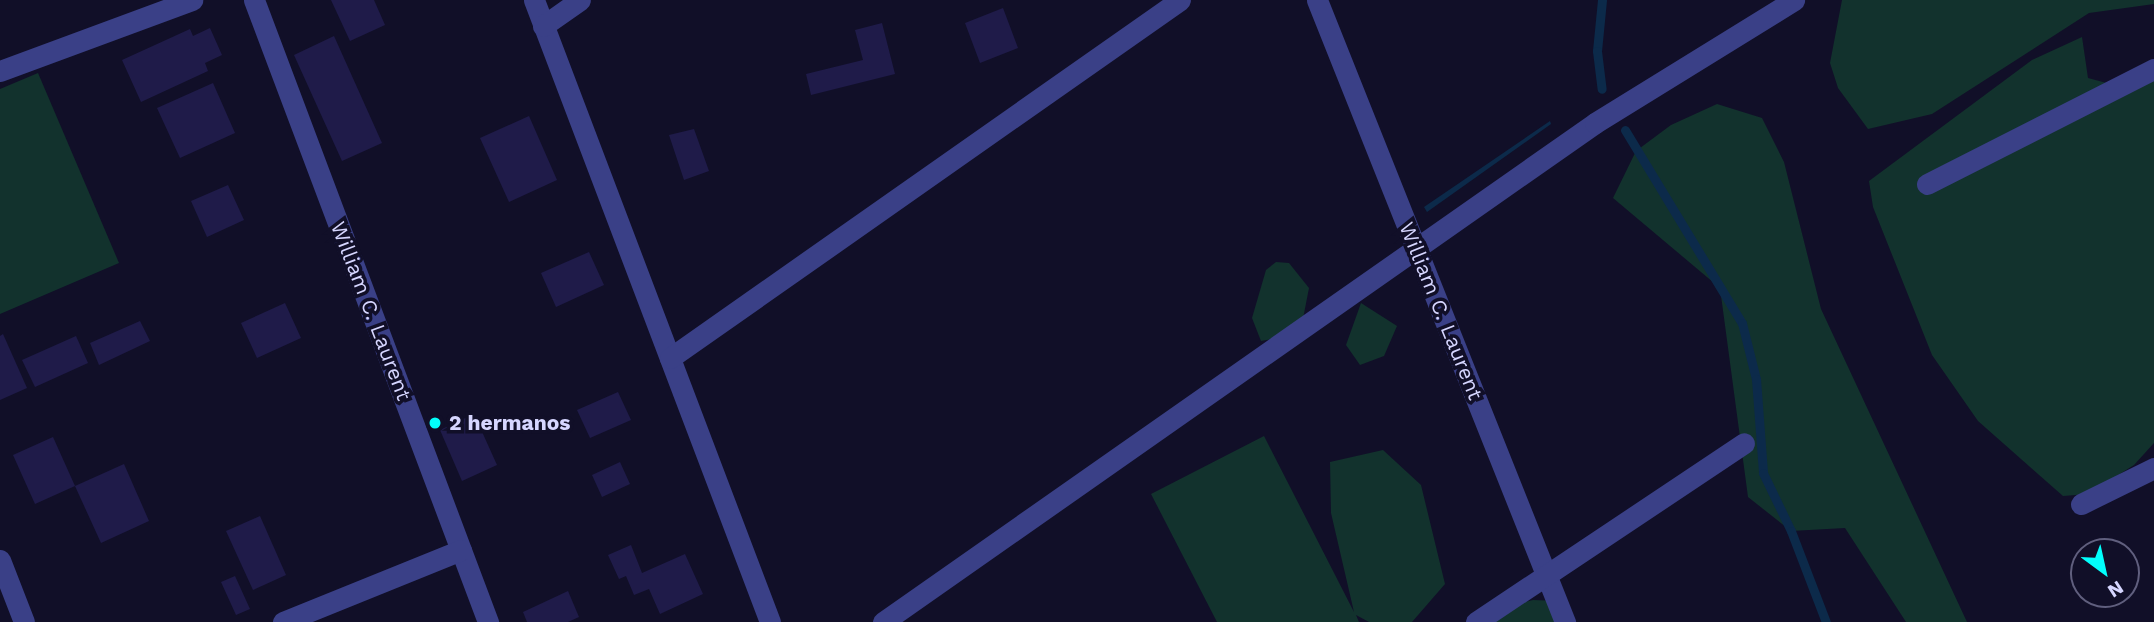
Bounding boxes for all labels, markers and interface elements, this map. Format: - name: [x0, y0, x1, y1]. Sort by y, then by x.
- street label: William C. Laurent: [325, 218, 417, 404]
- street label: William C. Laurent: [1394, 218, 1488, 404]
- place label: 2 hermanos: [449, 410, 570, 436]
- marker: 2 hermanos: [427, 415, 443, 431]
- north arrow: [2070, 538, 2140, 608]
- text: N: [2103, 576, 2128, 603]

